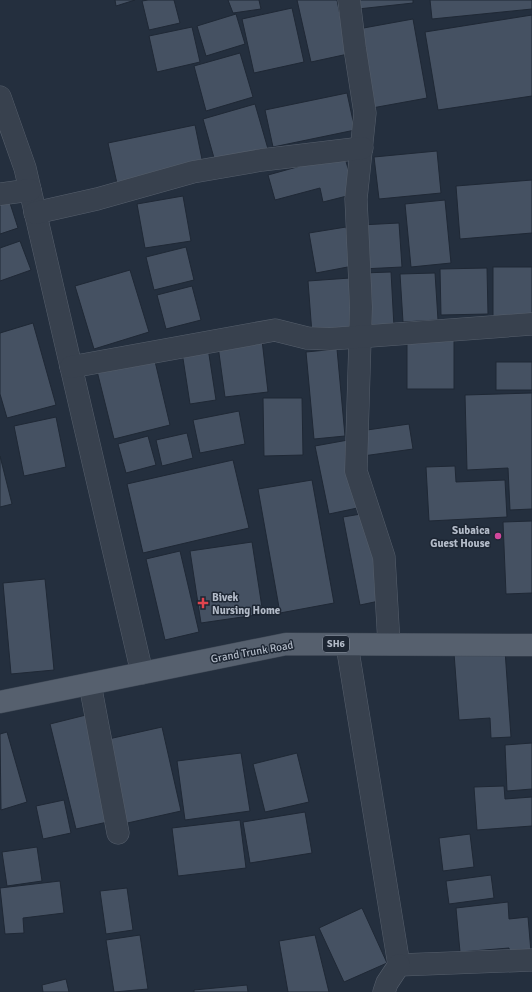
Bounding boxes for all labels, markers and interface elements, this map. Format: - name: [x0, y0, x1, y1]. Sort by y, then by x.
- place label: Subaica Guest House: [430, 524, 491, 550]
- marker: Subaica Guest House: [493, 531, 503, 541]
- place label: Bivek Nursing Home: [212, 591, 281, 617]
- marker: Bivek Nursing Home: [197, 597, 209, 609]
- road number: SH6: [323, 636, 349, 652]
- street label: Grand Trunk Road: [210, 638, 294, 666]

